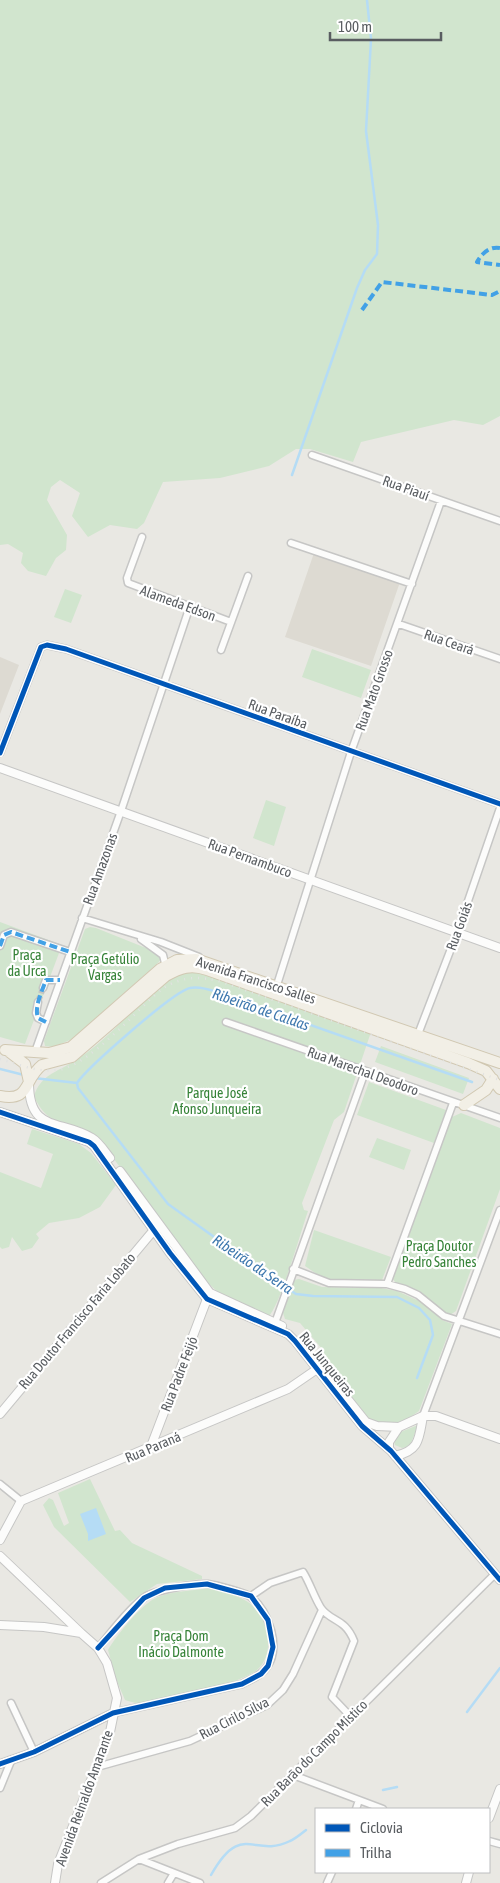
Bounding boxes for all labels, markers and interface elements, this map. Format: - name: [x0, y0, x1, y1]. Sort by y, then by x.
- scale bar: [330, 10, 441, 42]
- text: 100 m: [338, 18, 372, 35]
- street label: Rua Piauí: [380, 472, 432, 504]
- street label: Alameda Edson: [138, 582, 218, 624]
- street label: Rua Ceará: [422, 626, 476, 658]
- street label: Rua Mato Grosso: [352, 647, 396, 733]
- street label: Rua Paraíba: [246, 696, 310, 732]
- street label: Rua Amazonas: [80, 831, 120, 907]
- street label: Rua Pernambuco: [206, 835, 294, 881]
- street label: Rua Goiás: [443, 899, 475, 953]
- park label: Praça da Urca: [7, 947, 47, 979]
- park label: Praça Getúlio Vargas: [71, 951, 139, 983]
- street label: Avenida Francisco Salles: [194, 953, 318, 1007]
- water label: Ribeirão de Caldas: [210, 984, 312, 1034]
- street label: Rua Marechal Deodoro: [305, 1043, 421, 1099]
- park label: Parque José Afonso Junqueira: [173, 1085, 261, 1117]
- water label: Ribeirão da Serra: [210, 1231, 296, 1297]
- park label: Praça Doutor Pedro Sanches: [402, 1238, 476, 1270]
- street label: Rua Doutor Francisco Faria Lobato: [15, 1250, 139, 1392]
- street label: Rua Junqueiras: [296, 1328, 358, 1400]
- street label: Rua Padre Feijó: [157, 1334, 201, 1414]
- street label: Rua Paraná: [123, 1428, 183, 1466]
- park label: Praça Dom Inácio Dalmonte: [138, 1628, 224, 1660]
- street label: Rua Cirilo Silva: [197, 1694, 271, 1742]
- street label: Rua Barão do Campo Místico: [257, 1696, 371, 1810]
- street label: Avenida Reinaldo Amarante: [52, 1728, 116, 1868]
- legend: [315, 1808, 490, 1873]
- text: Ciclovia: [360, 1819, 403, 1836]
- text: Trilha: [360, 1844, 392, 1861]

